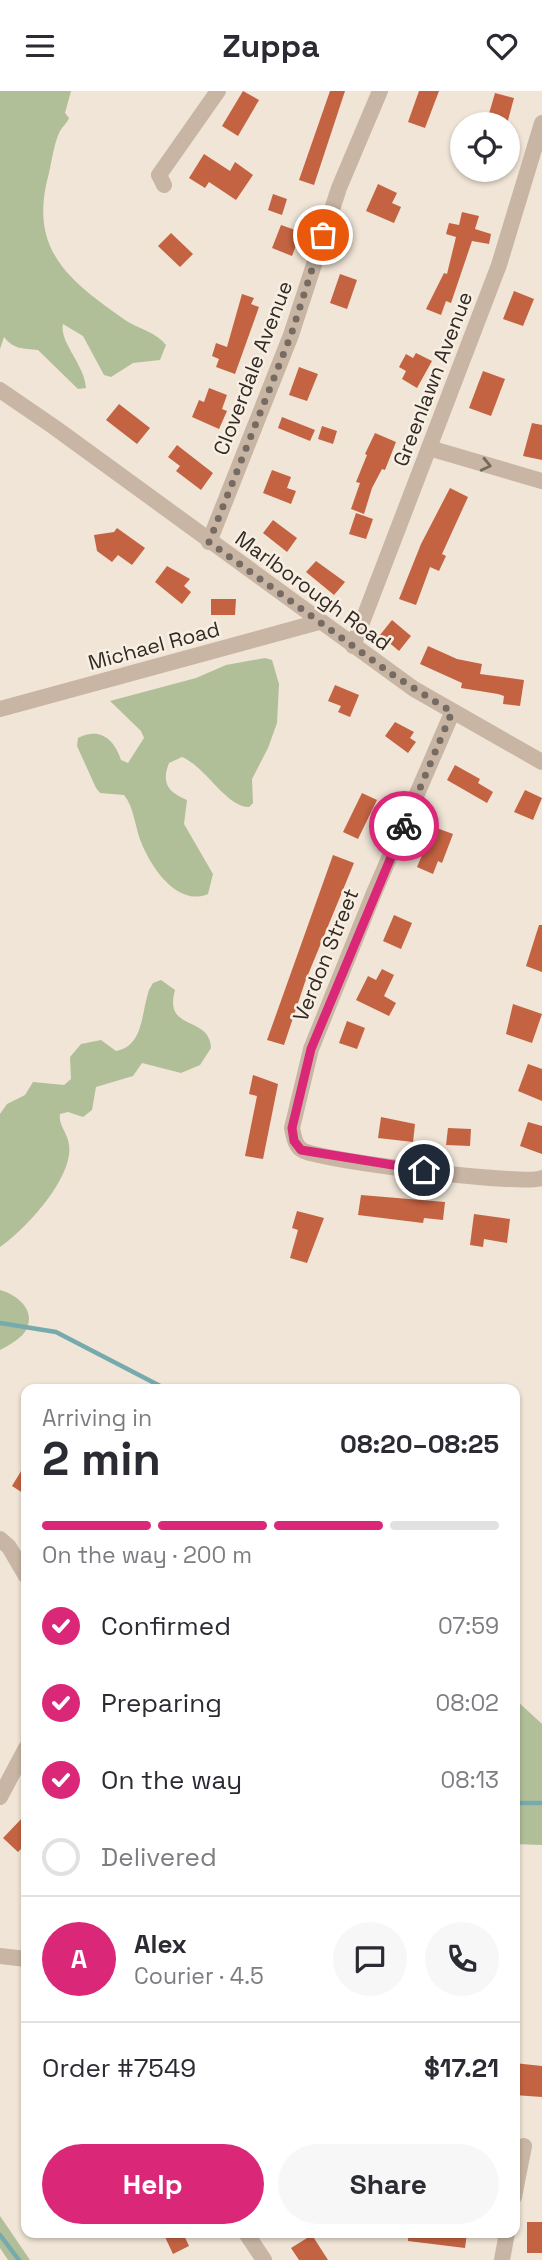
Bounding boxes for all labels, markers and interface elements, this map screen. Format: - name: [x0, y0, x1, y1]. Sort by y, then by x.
- text: Zuppa: [222, 26, 320, 66]
- icon: menu: [21, 27, 59, 65]
- icon: heart: [483, 27, 521, 65]
- map controls: [450, 112, 520, 182]
- button: locate: [450, 112, 520, 182]
- pin: [293, 205, 353, 265]
- icon: bag: [304, 216, 342, 254]
- street label: Cloverdale Avenue: [207, 277, 298, 459]
- street label: Greenlawn Avenue: [387, 288, 478, 470]
- one-way arrow: [479, 457, 491, 471]
- street label: Marlborough Road: [230, 525, 397, 656]
- street label: Michael Road: [85, 615, 223, 676]
- courier: [369, 791, 439, 861]
- icon: bike: [385, 807, 423, 845]
- street label: Verdon Street: [287, 884, 364, 1025]
- pin: [394, 1140, 454, 1200]
- icon: home: [405, 1151, 443, 1189]
- text: Arriving in: [42, 1403, 152, 1433]
- text: 08:20–08:25: [340, 1427, 499, 1461]
- text: 2 min: [42, 1430, 161, 1488]
- text: On the way · 200 m: [42, 1540, 252, 1570]
- icon: check: [42, 1607, 80, 1645]
- text: Confirmed: [101, 1609, 231, 1643]
- text: 07:59: [438, 1611, 499, 1641]
- icon: check: [42, 1684, 80, 1722]
- text: Preparing: [101, 1686, 222, 1720]
- text: 08:02: [435, 1688, 499, 1718]
- icon: check: [42, 1761, 80, 1799]
- text: On the way: [101, 1763, 242, 1797]
- text: 08:13: [441, 1765, 499, 1795]
- text: Delivered: [101, 1840, 217, 1874]
- button: chat: [333, 1922, 407, 1996]
- button: phone: [425, 1922, 499, 1996]
- text: Alex: [134, 1927, 187, 1961]
- text: A: [71, 1942, 87, 1976]
- text: Courier · 4.5: [134, 1961, 264, 1991]
- text: Order #7549: [42, 2051, 196, 2085]
- text: $17.21: [424, 2051, 499, 2085]
- button: Help: [42, 2144, 264, 2224]
- button: Share: [278, 2144, 499, 2224]

